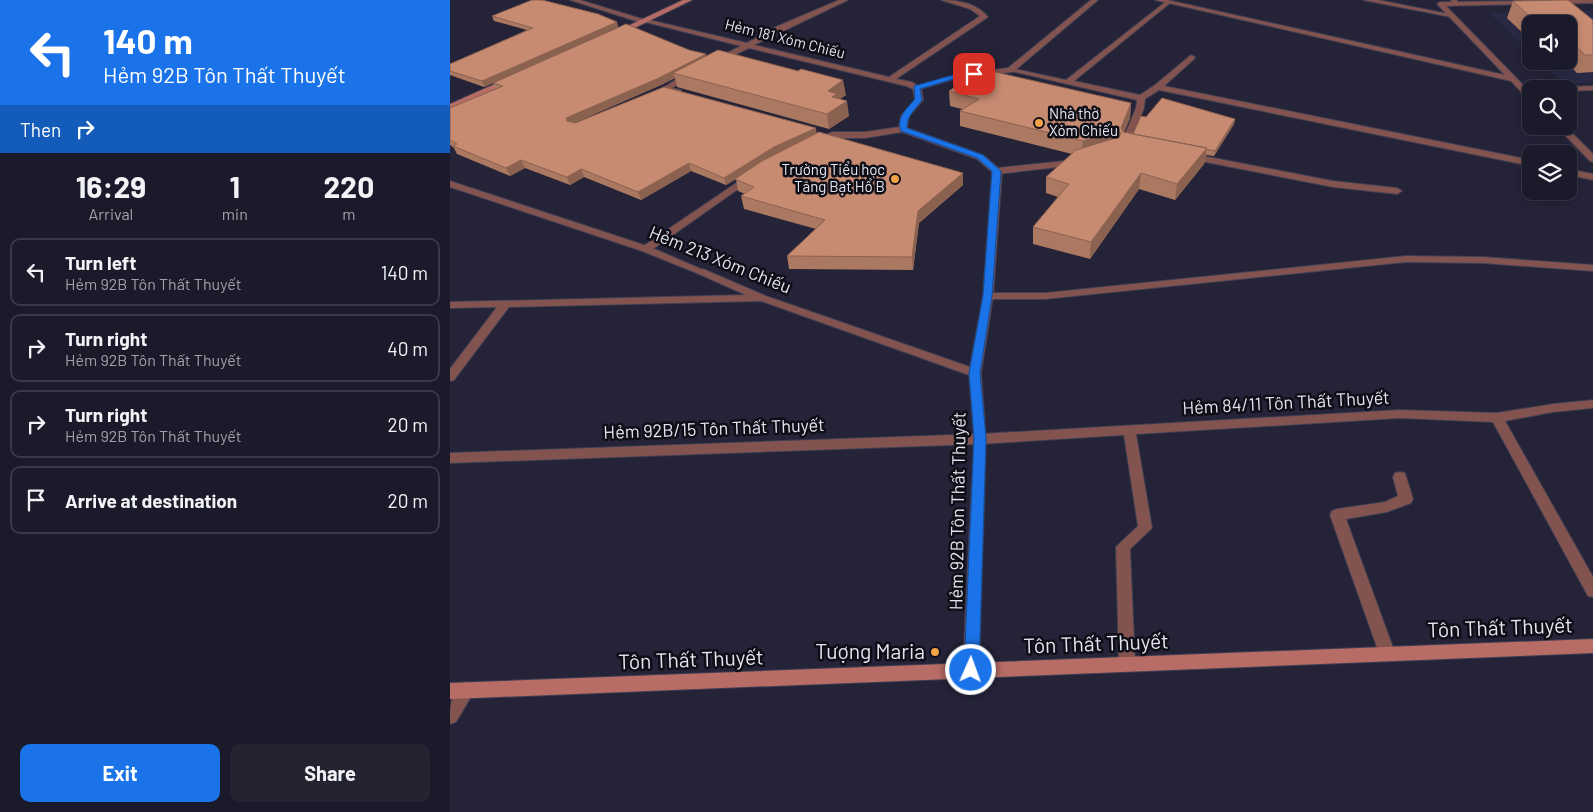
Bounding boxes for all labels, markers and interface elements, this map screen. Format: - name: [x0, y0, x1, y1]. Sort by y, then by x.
- street label: Hẻm 181 Xóm Chiếu: [723, 14, 847, 62]
- map controls: [1522, 15, 1577, 200]
- button: sound: [1522, 15, 1577, 70]
- text: 140 m: [103, 19, 193, 61]
- icon: left: [20, 20, 85, 85]
- pin: [953, 53, 995, 95]
- icon: arrive: [960, 60, 988, 88]
- text: Hẻm 92B Tôn Thất Thuyết: [103, 61, 346, 87]
- button: search: [1522, 80, 1577, 135]
- place label: Nhà thờ Xóm Chiếu: [1049, 104, 1118, 139]
- icon: right: [71, 115, 99, 143]
- marker: Nhà thờ Xóm Chiếu: [1033, 117, 1045, 129]
- text: Then: [20, 118, 61, 141]
- button: layers: [1522, 145, 1577, 200]
- place label: Trường Tiểu học Tăng Bạt Hổ B: [782, 160, 885, 195]
- text: 16:29: [76, 168, 146, 204]
- text: 1: [230, 168, 240, 204]
- text: 220: [324, 168, 374, 204]
- marker: Trường Tiểu học Tăng Bạt Hổ B: [889, 173, 901, 185]
- text: Arrival: [89, 204, 133, 223]
- text: min: [222, 204, 248, 223]
- text: m: [342, 204, 356, 223]
- street label: Hẻm 213 Xóm Chiếu: [646, 221, 795, 298]
- text: Turn left: [65, 251, 136, 274]
- icon: left: [22, 258, 50, 286]
- text: 140 m: [381, 261, 428, 284]
- text: Hẻm 92B Tôn Thất Thuyết: [65, 274, 242, 293]
- text: Turn right: [65, 327, 147, 350]
- icon: right: [22, 334, 50, 362]
- text: 40 m: [387, 337, 428, 360]
- text: Hẻm 92B Tôn Thất Thuyết: [65, 350, 242, 369]
- street label: Hẻm 84/11 Tôn Thất Thuyết: [1182, 386, 1390, 418]
- text: Turn right: [65, 403, 147, 426]
- icon: right: [22, 410, 50, 438]
- street label: Hẻm 92B Tôn Thất Thuyết: [944, 412, 970, 610]
- text: 20 m: [388, 413, 428, 436]
- street label: Hẻm 92B/15 Tôn Thất Thuyết: [603, 413, 825, 443]
- text: Hẻm 92B Tôn Thất Thuyết: [65, 426, 242, 445]
- icon: arrive: [22, 486, 50, 514]
- text: Arrive at destination: [65, 489, 237, 512]
- text: 20 m: [388, 489, 428, 512]
- street label: Tôn Thất Thuyết: [1427, 611, 1573, 642]
- street label: Tôn Thất Thuyết: [1023, 627, 1169, 658]
- place label: Tượng Maria: [815, 638, 925, 663]
- street label: Tôn Thất Thuyết: [618, 643, 764, 674]
- position arrow: [944, 643, 996, 695]
- marker: Tượng Maria: [929, 646, 941, 658]
- button: Exit: [20, 744, 220, 802]
- button: Share: [230, 744, 430, 802]

